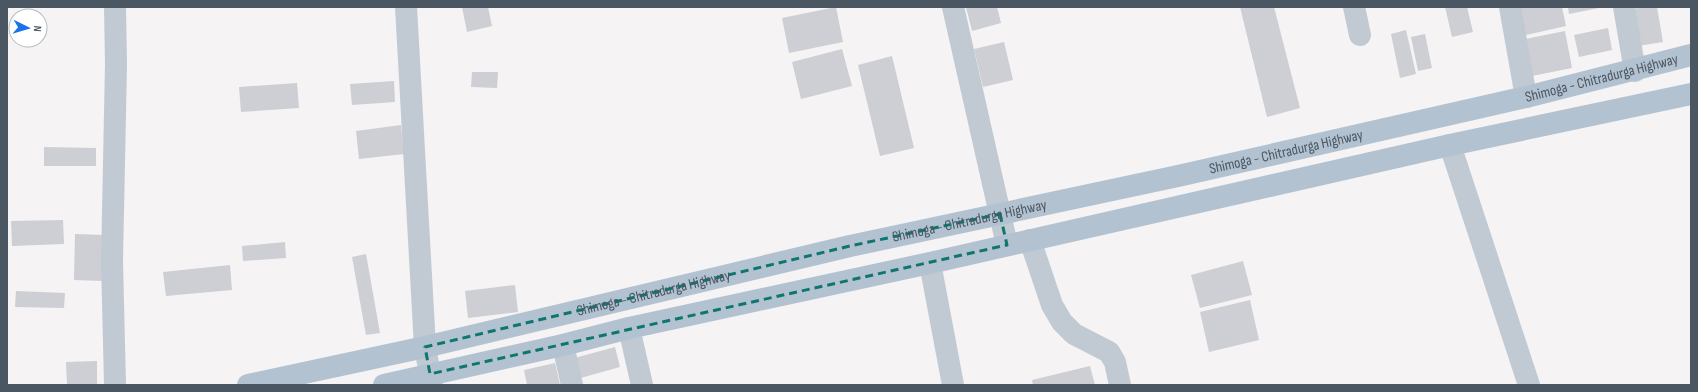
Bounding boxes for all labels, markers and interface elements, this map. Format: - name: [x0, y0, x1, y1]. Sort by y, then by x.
- north arrow: [8, 8, 48, 48]
- text: N: [31, 25, 44, 32]
- street label: Shimoga - Chitradurga Highway: [1523, 50, 1680, 107]
- street label: Shimoga - Chitradurga Highway: [1207, 125, 1365, 179]
- street label: Shimoga - Chitradurga Highway: [891, 195, 1049, 247]
- street label: Shimoga - Chitradurga Highway: [575, 266, 733, 321]

